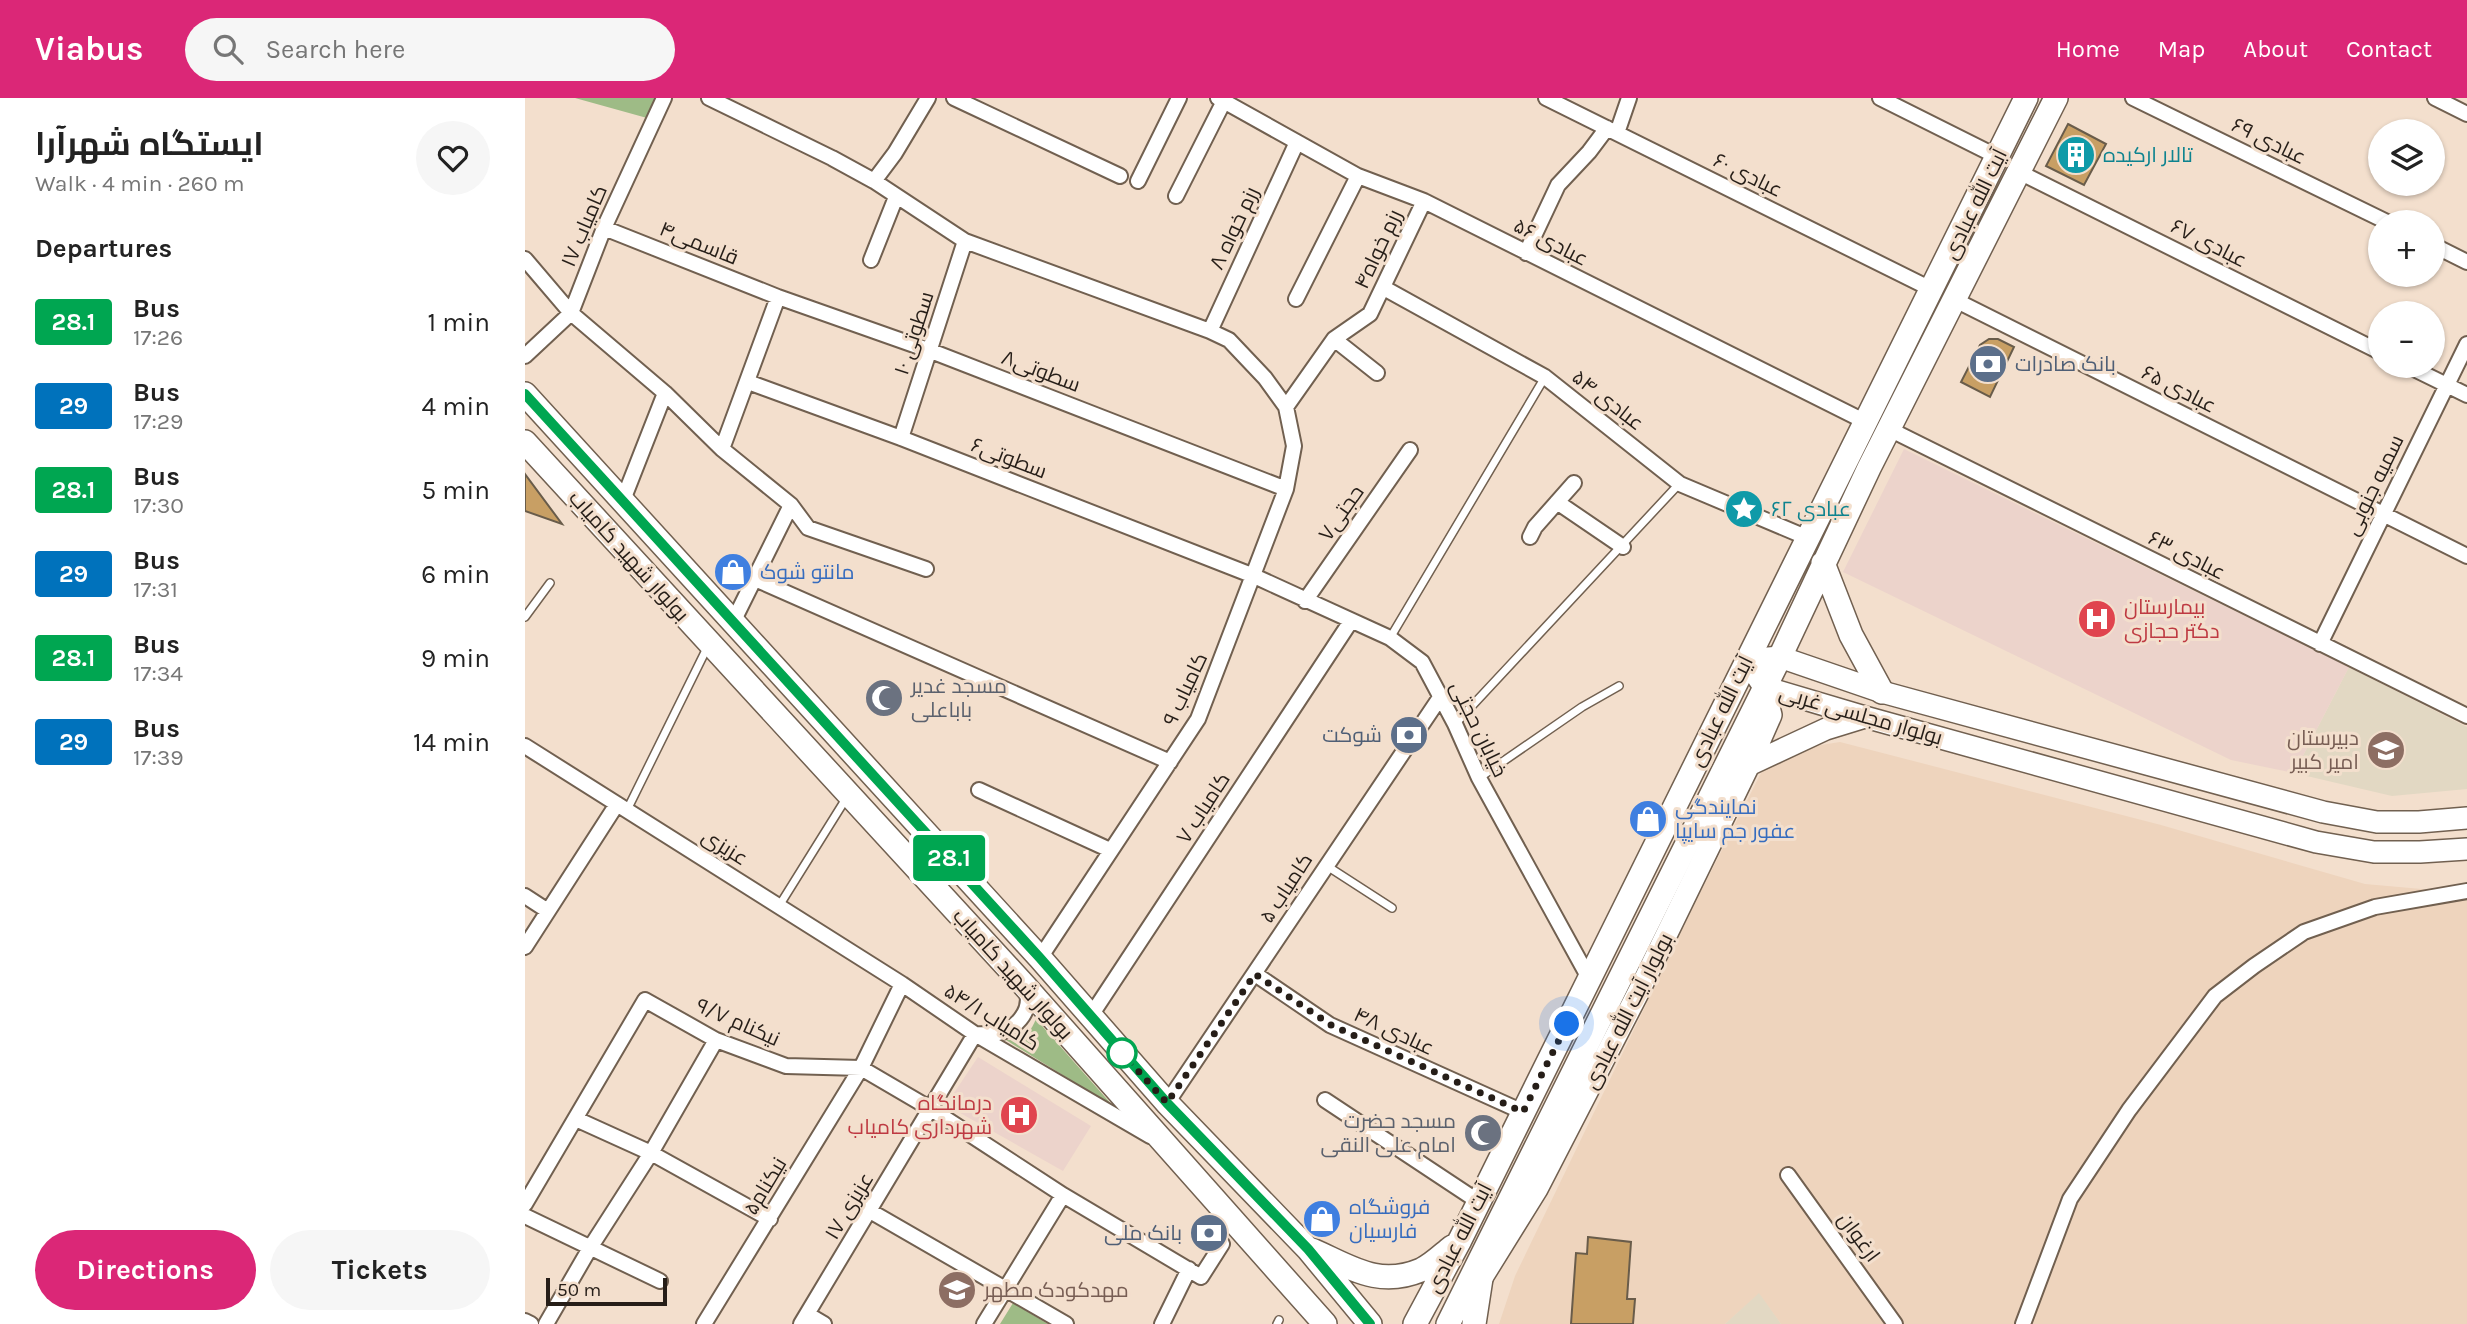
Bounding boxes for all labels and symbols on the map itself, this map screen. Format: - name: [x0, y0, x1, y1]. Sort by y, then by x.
- street label: عبادی ۶۹: [2227, 113, 2310, 170]
- building icon: تالار ارکیده: [2055, 134, 2097, 176]
- place label: تالار ارکیده: [2103, 143, 2193, 167]
- street label: آیت الله عبادی: [1936, 144, 2013, 264]
- street label: عبادی ۶۰: [1709, 148, 1787, 203]
- street label: کامیاب ۱۷: [556, 182, 612, 270]
- street label: رزم خواه ۸: [1204, 183, 1265, 274]
- street label: رزم خواه۴: [1349, 205, 1409, 293]
- street label: عبادی ۵۶: [1509, 213, 1592, 272]
- street label: عبادی ۶۷: [2167, 214, 2251, 273]
- street label: قاسمی۴: [656, 216, 742, 271]
- street label: سطوتی ۱۰: [889, 288, 940, 378]
- bank icon: بانک صادرات: [1967, 343, 2009, 385]
- street label: سطوتی۸: [998, 345, 1084, 398]
- place label: بانک صادرات: [2015, 352, 2116, 376]
- street label: عبادی ۶۵: [2137, 360, 2220, 419]
- street label: عبادی ۵۴: [1567, 365, 1649, 436]
- street label: سمیه جنوبی: [2339, 431, 2410, 540]
- street label: سطوتی۶: [967, 433, 1050, 484]
- street label: حجتی۷: [1313, 481, 1369, 546]
- street label: بولوار شهید کامیاب: [563, 486, 694, 627]
- place icon: عبادی ۶۲: [1723, 488, 1765, 530]
- place label: عبادی ۶۲: [1771, 497, 1851, 522]
- street label: عبادی ۶۳: [2144, 525, 2229, 585]
- shop icon: مانتو شوک: [712, 551, 754, 593]
- place label: مانتو شوک: [760, 560, 855, 584]
- place label: بیمارستان دکتر حجازی: [2124, 595, 2220, 644]
- hospital icon: بیمارستان دکتر حجازی: [2076, 598, 2118, 640]
- street label: کامیاب ۹: [1158, 649, 1212, 729]
- street label: آیت الله عبادی: [1682, 651, 1759, 771]
- place label: مسجد غدیر باباعلی: [910, 674, 1007, 723]
- mosque icon: مسجد غدیر باباعلی: [863, 677, 905, 719]
- street label: خیابان حجتی: [1445, 677, 1513, 781]
- street label: بولوار مجلسی غربی: [1776, 680, 1946, 751]
- bank icon: شوكت: [1388, 714, 1430, 756]
- place label: شوكت: [1322, 723, 1382, 747]
- place label: دبیرستان امیر کبیر: [2287, 726, 2359, 774]
- school or university icon: دبیرستان امیر کبیر: [2365, 729, 2407, 771]
- street label: کامیاب ۷: [1171, 768, 1235, 848]
- place label: نمایندگی عفور جم سایپا: [1675, 795, 1796, 845]
- shop icon: نمایندگی عفور جم سایپا: [1627, 798, 1669, 840]
- street label: عزیزی: [697, 824, 752, 871]
- line badge: 28.1: [900, 835, 998, 881]
- street label: کامیاب ۵: [1255, 849, 1317, 927]
- street label: بولوار شهید کامیاب: [947, 904, 1078, 1045]
- street label: بولوار آیت الله عبادی: [1577, 928, 1679, 1093]
- street label: کامیاب ۵۴/۱: [940, 978, 1044, 1056]
- street label: نیکنام ۹/۷: [692, 993, 784, 1053]
- street label: عبادی ۴۸: [1350, 1002, 1438, 1061]
- your location: [1549, 1006, 1584, 1041]
- unlabelled marker: [1107, 1038, 1137, 1068]
- place label: درمانگاه شهرداری کامیاب: [848, 1091, 992, 1140]
- hospital icon: درمانگاه شهرداری کامیاب: [998, 1094, 1040, 1136]
- place label: مسجد حضرت امام علی النقی: [1321, 1109, 1456, 1159]
- mosque icon: مسجد حضرت امام علی النقی: [1462, 1112, 1504, 1154]
- street label: نیکنام۵: [739, 1153, 793, 1220]
- street label: عزیزی ۱۷: [820, 1168, 879, 1244]
- street label: آیت الله عبادی: [1419, 1178, 1498, 1297]
- place label: فروشگاه فارسیان: [1349, 1195, 1430, 1244]
- shop icon: فروشگاه فارسیان: [1301, 1198, 1343, 1240]
- street label: ارغوان: [1832, 1208, 1885, 1267]
- bank icon: بانک ملی: [1188, 1212, 1230, 1254]
- place label: بانک ملی: [1104, 1221, 1182, 1246]
- school or university icon: مهدکودک مطهر: [936, 1269, 978, 1311]
- scale bar: [546, 1275, 667, 1307]
- place label: مهدکودک مطهر: [983, 1278, 1129, 1303]

